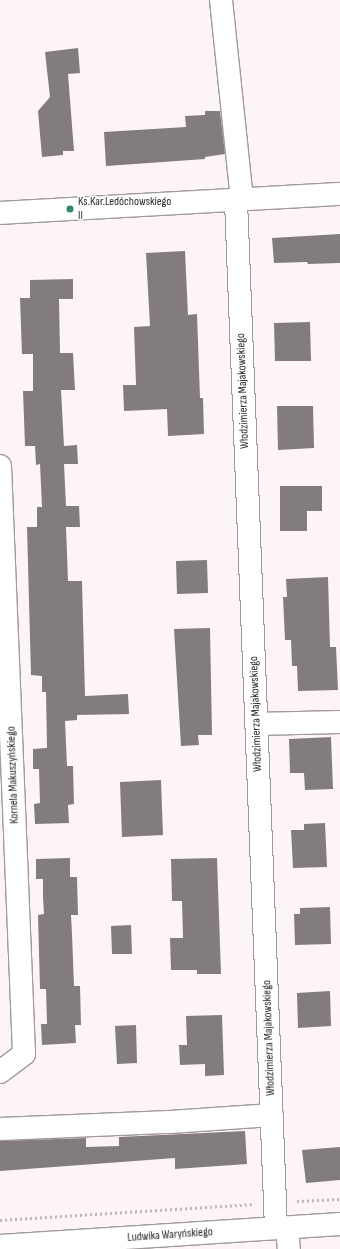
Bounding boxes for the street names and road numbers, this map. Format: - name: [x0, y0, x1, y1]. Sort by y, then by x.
- street label: Włodzimierza Majakowskiego: [234, 333, 252, 449]
- street label: Włodzimierza Majakowskiego: [247, 656, 265, 772]
- street label: Kornela Makuszyńskiego: [4, 726, 22, 824]
- street label: Włodzimierza Majakowskiego: [260, 980, 278, 1096]
- street label: Ludwika Waryńskiego: [127, 1225, 213, 1245]

